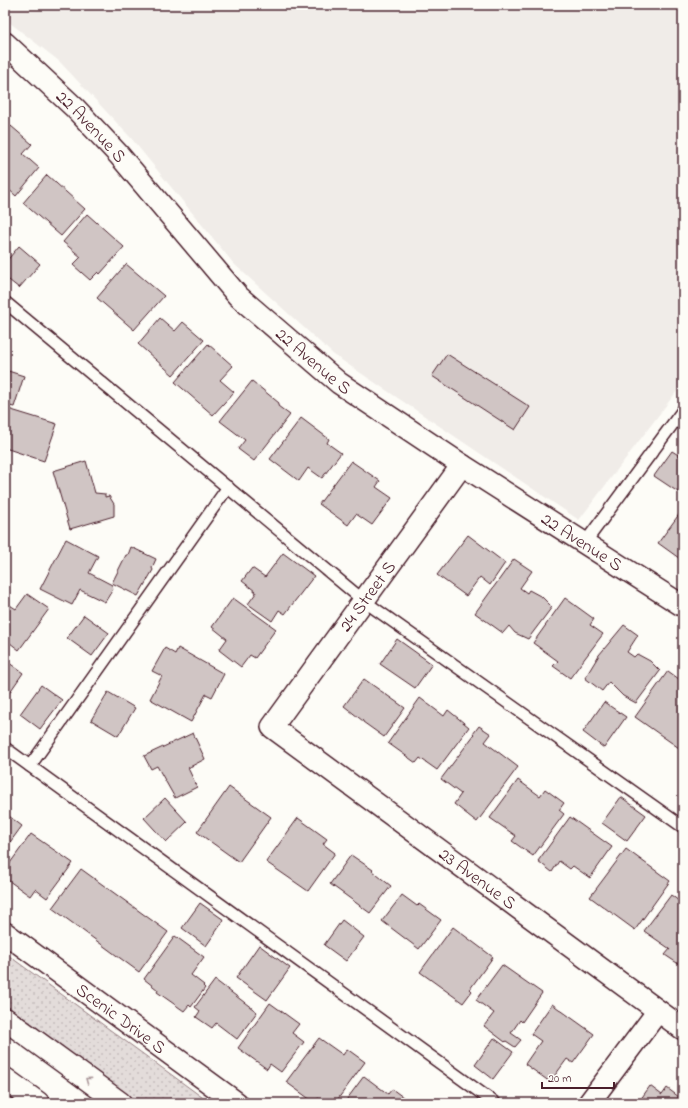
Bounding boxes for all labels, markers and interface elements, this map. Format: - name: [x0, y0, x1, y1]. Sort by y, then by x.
- street label: 22 Avenue S: [49, 85, 131, 169]
- street label: 22 Avenue S: [269, 323, 355, 402]
- street label: 22 Avenue S: [535, 508, 627, 579]
- street label: 24 Street S: [334, 556, 403, 638]
- street label: 23 Avenue S: [432, 842, 521, 917]
- street label: Scenic Drive S: [70, 978, 170, 1062]
- scale bar: [542, 1064, 614, 1090]
- text: 20 m: [548, 1070, 571, 1088]
- one-way arrow: [86, 1078, 93, 1085]

